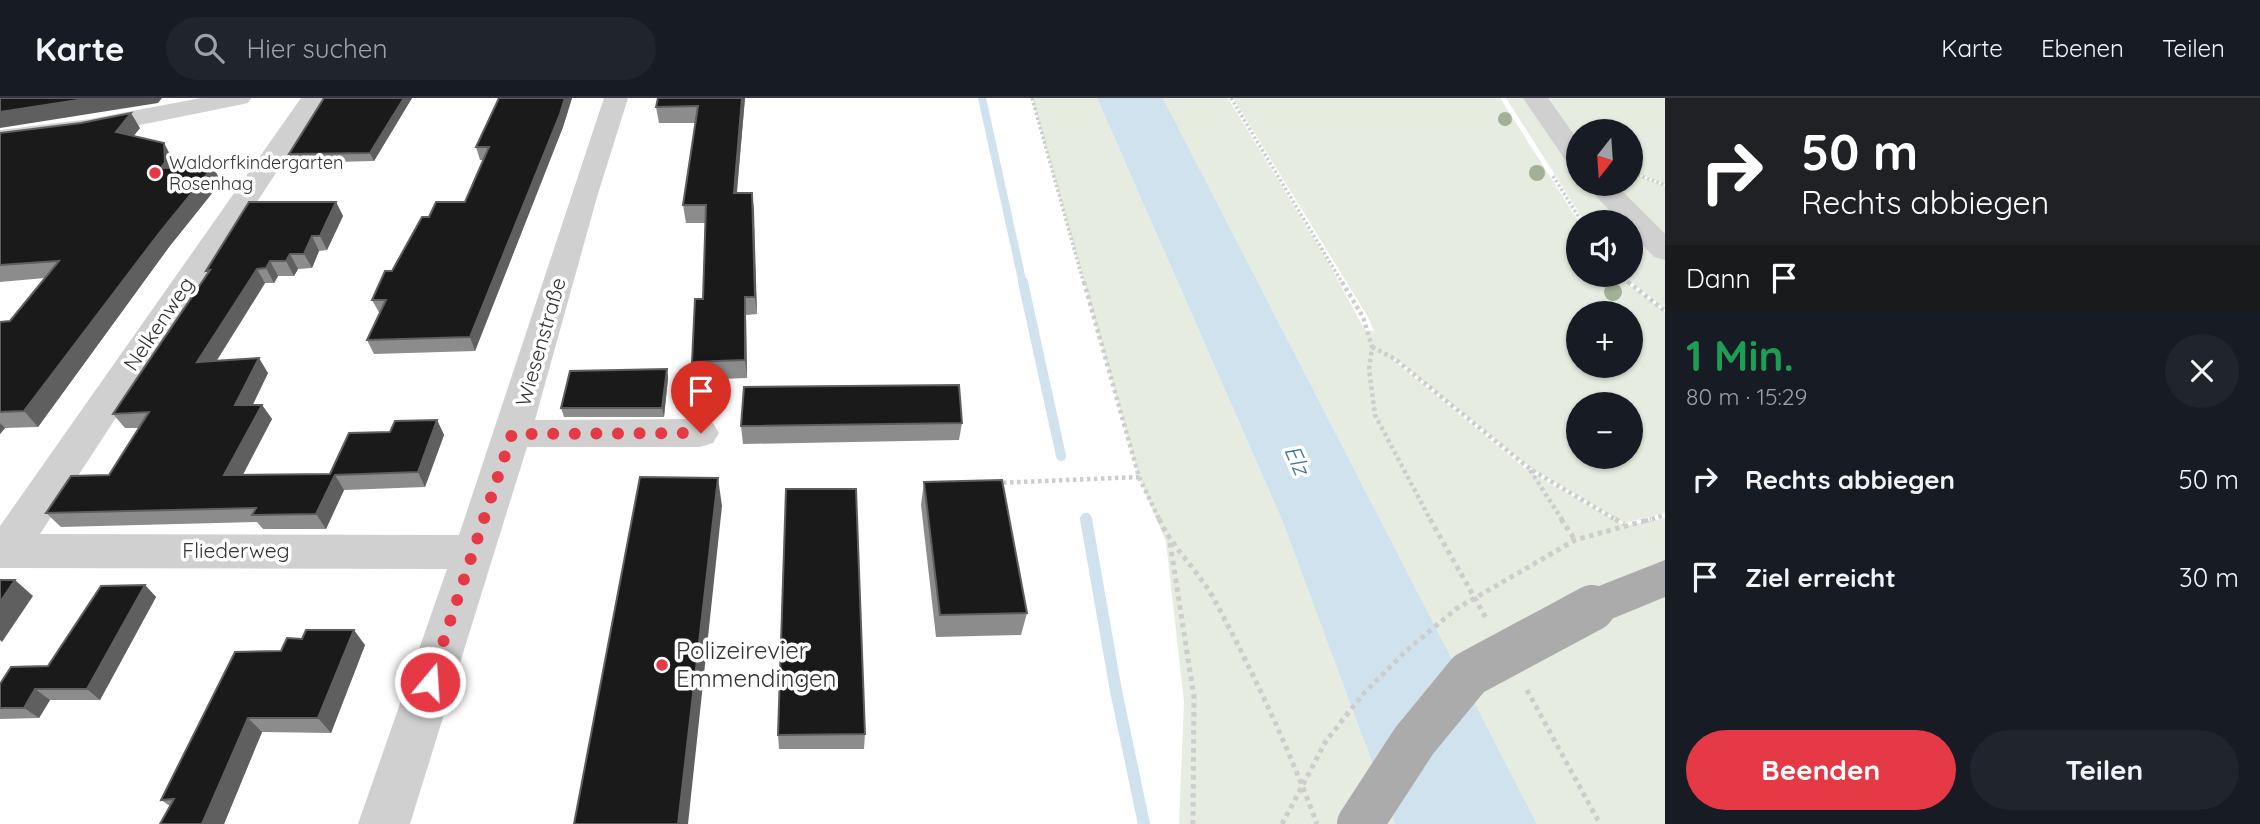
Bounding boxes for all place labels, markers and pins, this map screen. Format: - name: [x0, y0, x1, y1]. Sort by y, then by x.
- place label: Waldorfkindergarten Rosenhag: [169, 151, 343, 195]
- marker: Waldorfkindergarten Rosenhag: [147, 165, 163, 181]
- pin: [671, 361, 731, 433]
- place label: Polizeirevier Emmendingen: [676, 635, 836, 693]
- marker: Polizeirevier Emmendingen: [654, 657, 670, 673]

